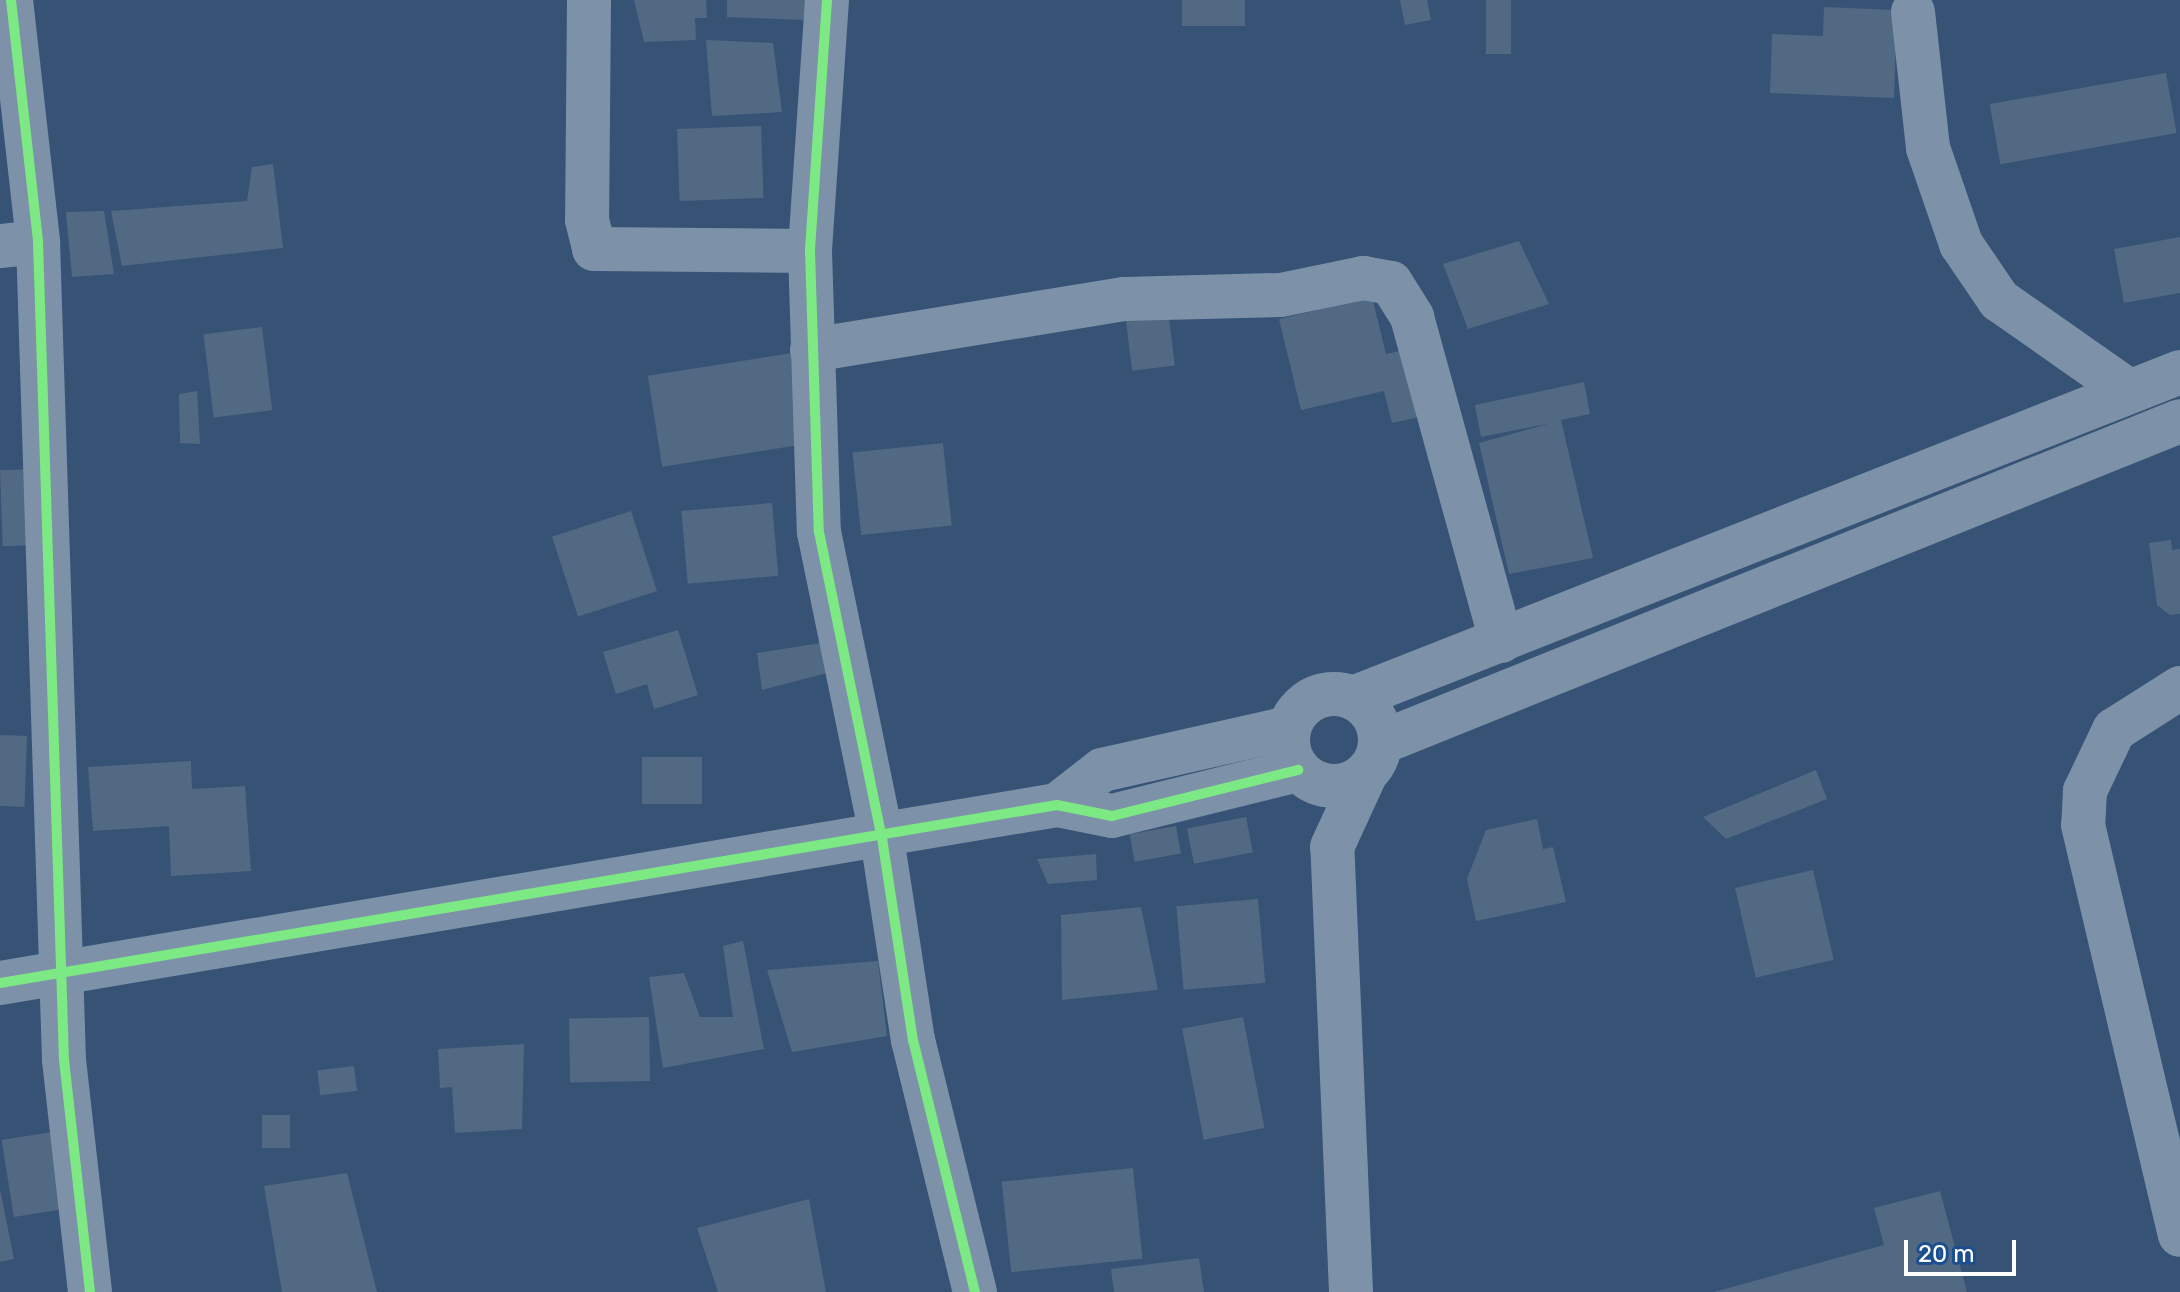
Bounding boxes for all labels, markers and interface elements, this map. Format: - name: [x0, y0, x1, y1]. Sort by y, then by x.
- scale bar: [1908, 1224, 2020, 1274]
- text: 20 m: [1918, 1240, 1975, 1268]

